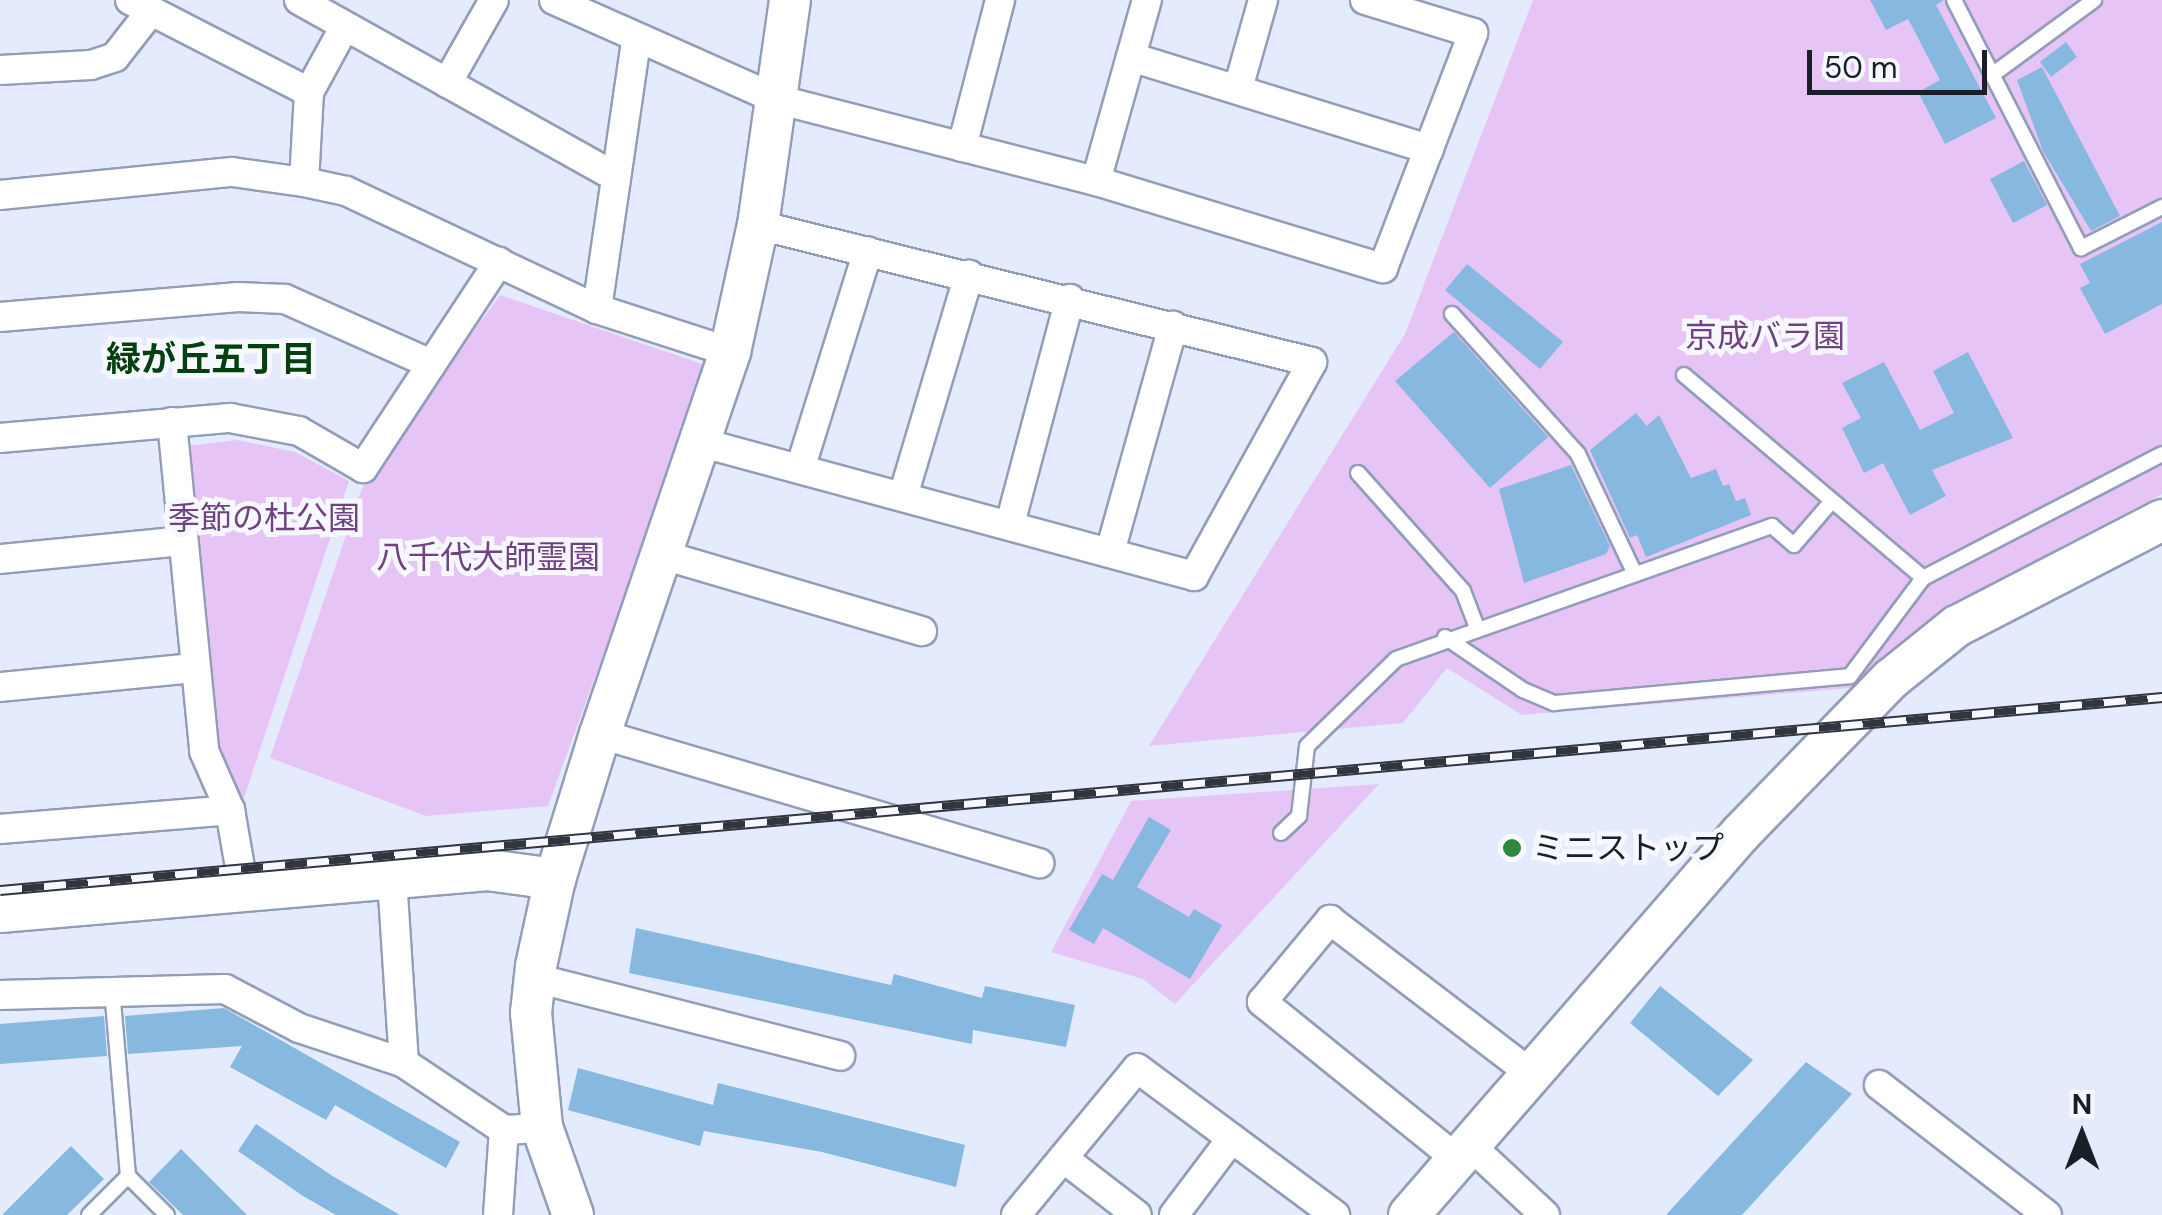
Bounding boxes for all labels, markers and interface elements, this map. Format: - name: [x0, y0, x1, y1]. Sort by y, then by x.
- scale bar: [1812, 30, 1992, 92]
- text: 50 m: [1824, 48, 1898, 87]
- park label: 京成バラ園: [1685, 317, 1845, 355]
- district label: 緑が丘五丁目: [106, 338, 316, 380]
- park label: 季節の杜公園: [168, 499, 360, 537]
- park label: 八千代大師霊園: [376, 538, 600, 576]
- place label: ミニストップ: [1532, 829, 1724, 867]
- marker: ミニストップ: [1501, 837, 1523, 859]
- north arrow: [2032, 1085, 2132, 1185]
- text: N: [2072, 1086, 2092, 1123]

